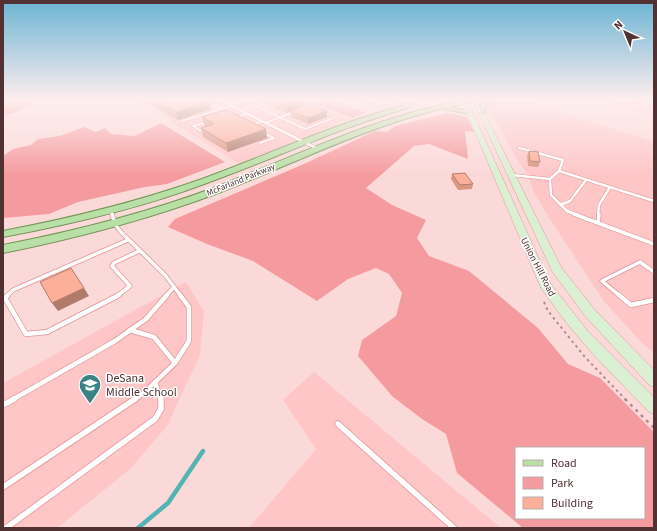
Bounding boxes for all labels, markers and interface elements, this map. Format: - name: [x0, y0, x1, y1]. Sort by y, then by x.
- north arrow: [605, 12, 645, 52]
- text: N: [611, 17, 626, 33]
- street label: McFarland Parkway: [205, 160, 278, 200]
- street label: Union Hill Road: [517, 235, 559, 299]
- place label: DeSana Middle School: [106, 370, 177, 401]
- school or university icon: DeSana Middle School: [77, 372, 103, 405]
- legend: [515, 447, 645, 519]
- text: Road: [551, 455, 577, 472]
- text: Park: [551, 475, 573, 492]
- text: Building: [551, 495, 593, 512]

